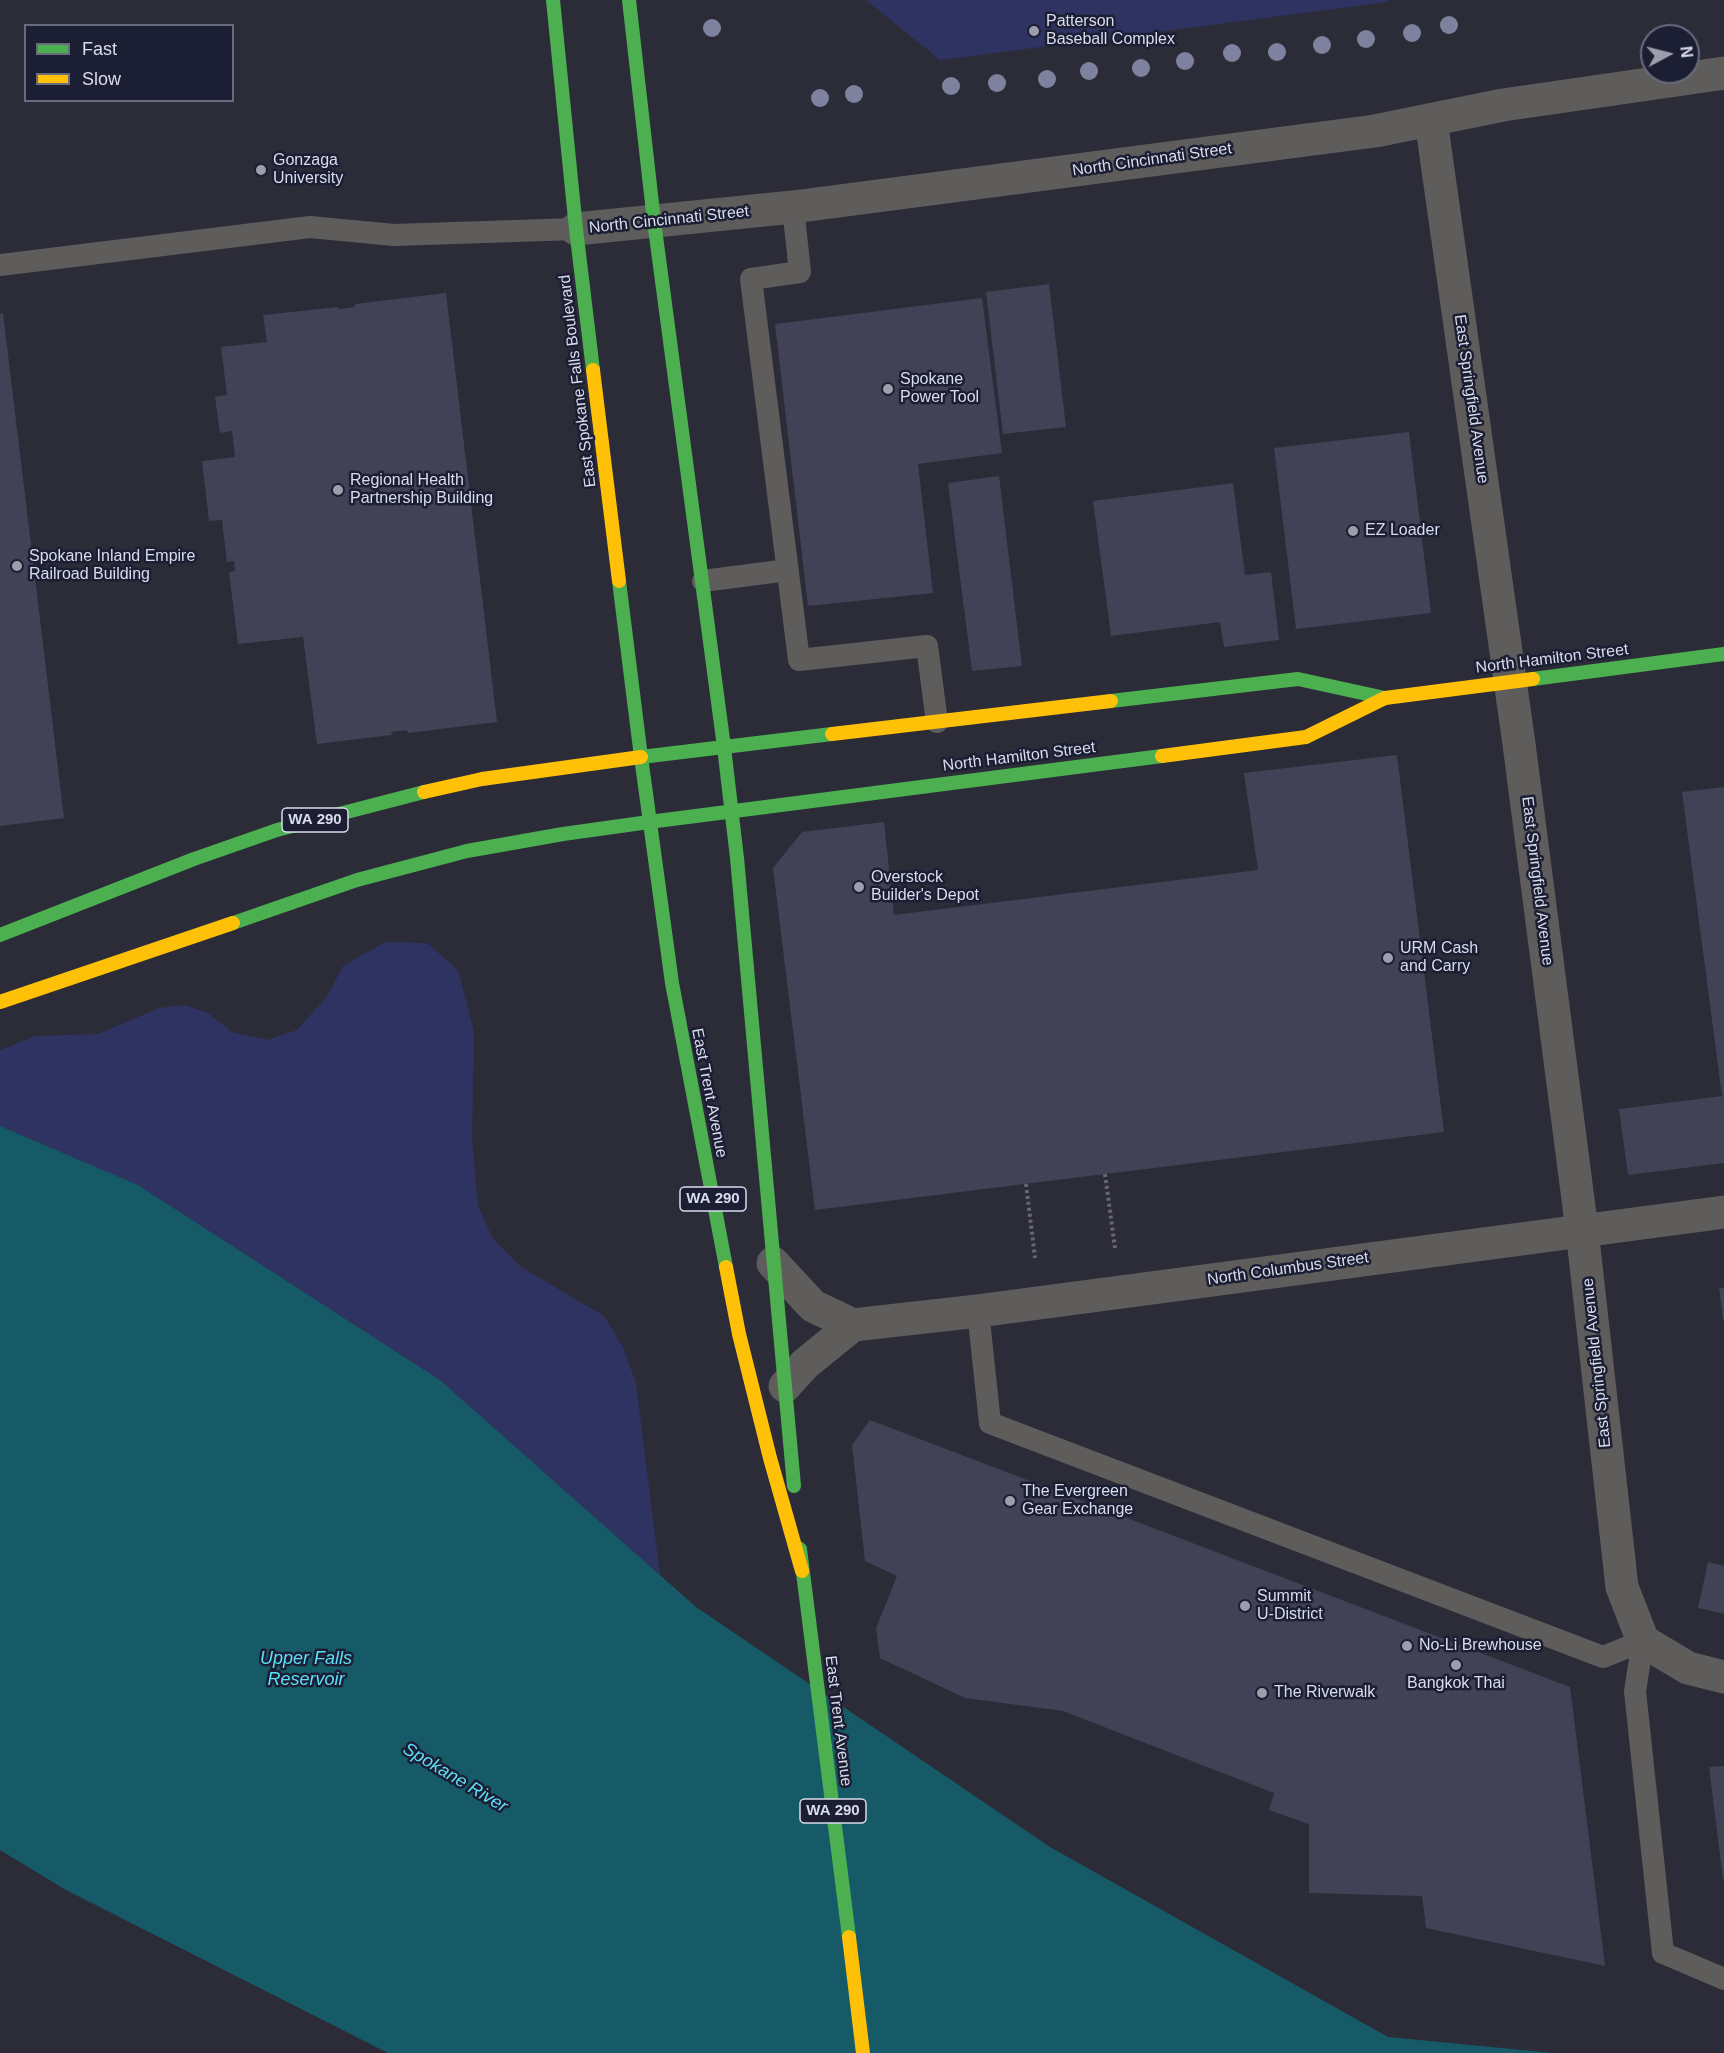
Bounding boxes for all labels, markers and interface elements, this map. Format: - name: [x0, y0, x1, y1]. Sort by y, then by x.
- place label: Patterson Baseball Complex: [1046, 12, 1175, 50]
- legend: [24, 24, 234, 102]
- marker: Patterson Baseball Complex: [1027, 24, 1041, 38]
- north arrow: [1640, 24, 1700, 84]
- text: Fast: [82, 39, 117, 59]
- text: N: [1677, 45, 1696, 59]
- text: Slow: [82, 69, 121, 89]
- street label: North Cincinnati Street: [1071, 139, 1233, 181]
- place label: Gonzaga University: [273, 151, 343, 189]
- marker: Gonzaga University: [254, 163, 268, 177]
- street label: North Cincinnati Street: [588, 202, 750, 238]
- street label: East Spokane Falls Boulevard: [555, 273, 601, 489]
- street label: East Springfield Avenue: [1450, 313, 1492, 485]
- place label: Spokane Power Tool: [900, 370, 979, 408]
- marker: Spokane Power Tool: [881, 382, 895, 396]
- place label: Regional Health Partnership Building: [350, 471, 493, 509]
- marker: Regional Health Partnership Building: [331, 483, 345, 497]
- place label: EZ Loader: [1365, 521, 1440, 541]
- marker: EZ Loader: [1346, 524, 1360, 538]
- place label: Spokane Inland Empire Railroad Building: [29, 547, 195, 585]
- marker: Spokane Inland Empire Railroad Building: [10, 559, 24, 573]
- street label: North Hamilton Street: [1474, 640, 1630, 678]
- street label: North Hamilton Street: [941, 738, 1097, 776]
- street label: East Springfield Avenue: [1517, 795, 1557, 967]
- road number: WA 290: [282, 808, 348, 832]
- place label: Overstock Builder's Depot: [871, 868, 979, 906]
- marker: Overstock Builder's Depot: [852, 880, 866, 894]
- place label: URM Cash and Carry: [1400, 939, 1478, 977]
- marker: URM Cash and Carry: [1381, 951, 1395, 965]
- street label: East Trent Avenue: [687, 1027, 731, 1159]
- road number: WA 290: [680, 1187, 746, 1211]
- street label: North Columbus Street: [1206, 1248, 1370, 1290]
- street label: East Springfield Avenue: [1579, 1277, 1615, 1449]
- place label: The Evergreen Gear Exchange: [1022, 1482, 1133, 1520]
- marker: The Evergreen Gear Exchange: [1003, 1494, 1017, 1508]
- place label: Summit U-District: [1257, 1587, 1323, 1625]
- marker: Summit U-District: [1238, 1599, 1252, 1613]
- place label: No-Li Brewhouse: [1419, 1636, 1542, 1656]
- marker: No-Li Brewhouse: [1400, 1639, 1414, 1653]
- water label: Upper Falls Reservoir: [260, 1648, 352, 1690]
- street label: East Trent Avenue: [820, 1655, 856, 1787]
- marker: Bangkok Thai: [1449, 1658, 1463, 1672]
- place label: Bangkok Thai: [1407, 1674, 1505, 1694]
- place label: The Riverwalk: [1274, 1683, 1375, 1703]
- marker: The Riverwalk: [1255, 1686, 1269, 1700]
- water label: Spokane River: [399, 1738, 511, 1818]
- road number: WA 290: [800, 1799, 866, 1823]

